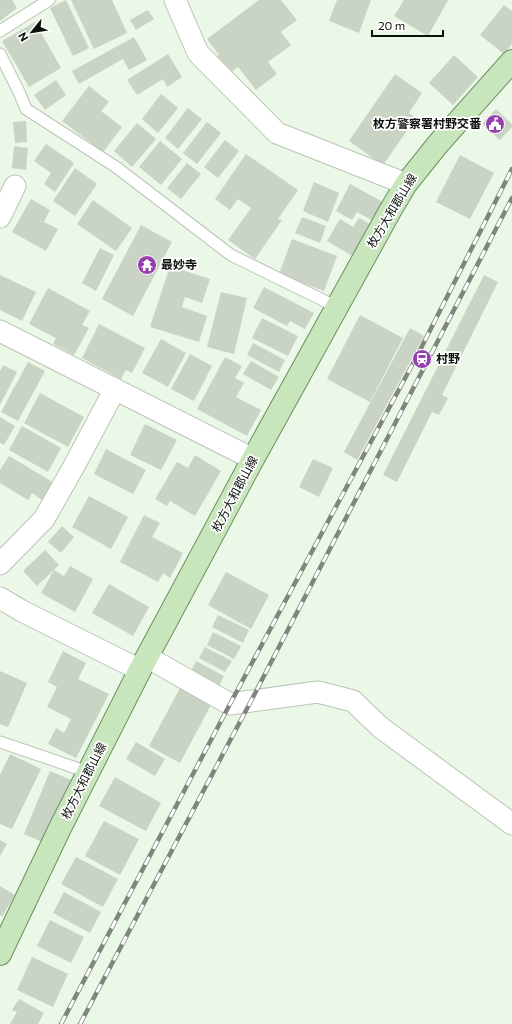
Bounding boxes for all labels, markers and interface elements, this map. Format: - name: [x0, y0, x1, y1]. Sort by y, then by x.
- north arrow: [12, 12, 52, 52]
- scale bar: [372, 12, 443, 38]
- text: 20 m: [378, 18, 405, 32]
- text: N: [15, 30, 31, 44]
- public building icon: 枚方警察署村野交番: [484, 113, 506, 135]
- place label: 枚方警察署村野交番: [373, 116, 482, 130]
- street label: 枚方大和郡山線: [364, 171, 419, 250]
- temple icon: 最妙寺: [136, 254, 158, 276]
- place label: 最妙寺: [161, 257, 197, 271]
- station icon: 村野: [411, 348, 433, 370]
- place label: 村野: [436, 351, 460, 365]
- street label: 枚方大和郡山線: [208, 453, 260, 534]
- street label: 枚方大和郡山線: [58, 740, 108, 821]

